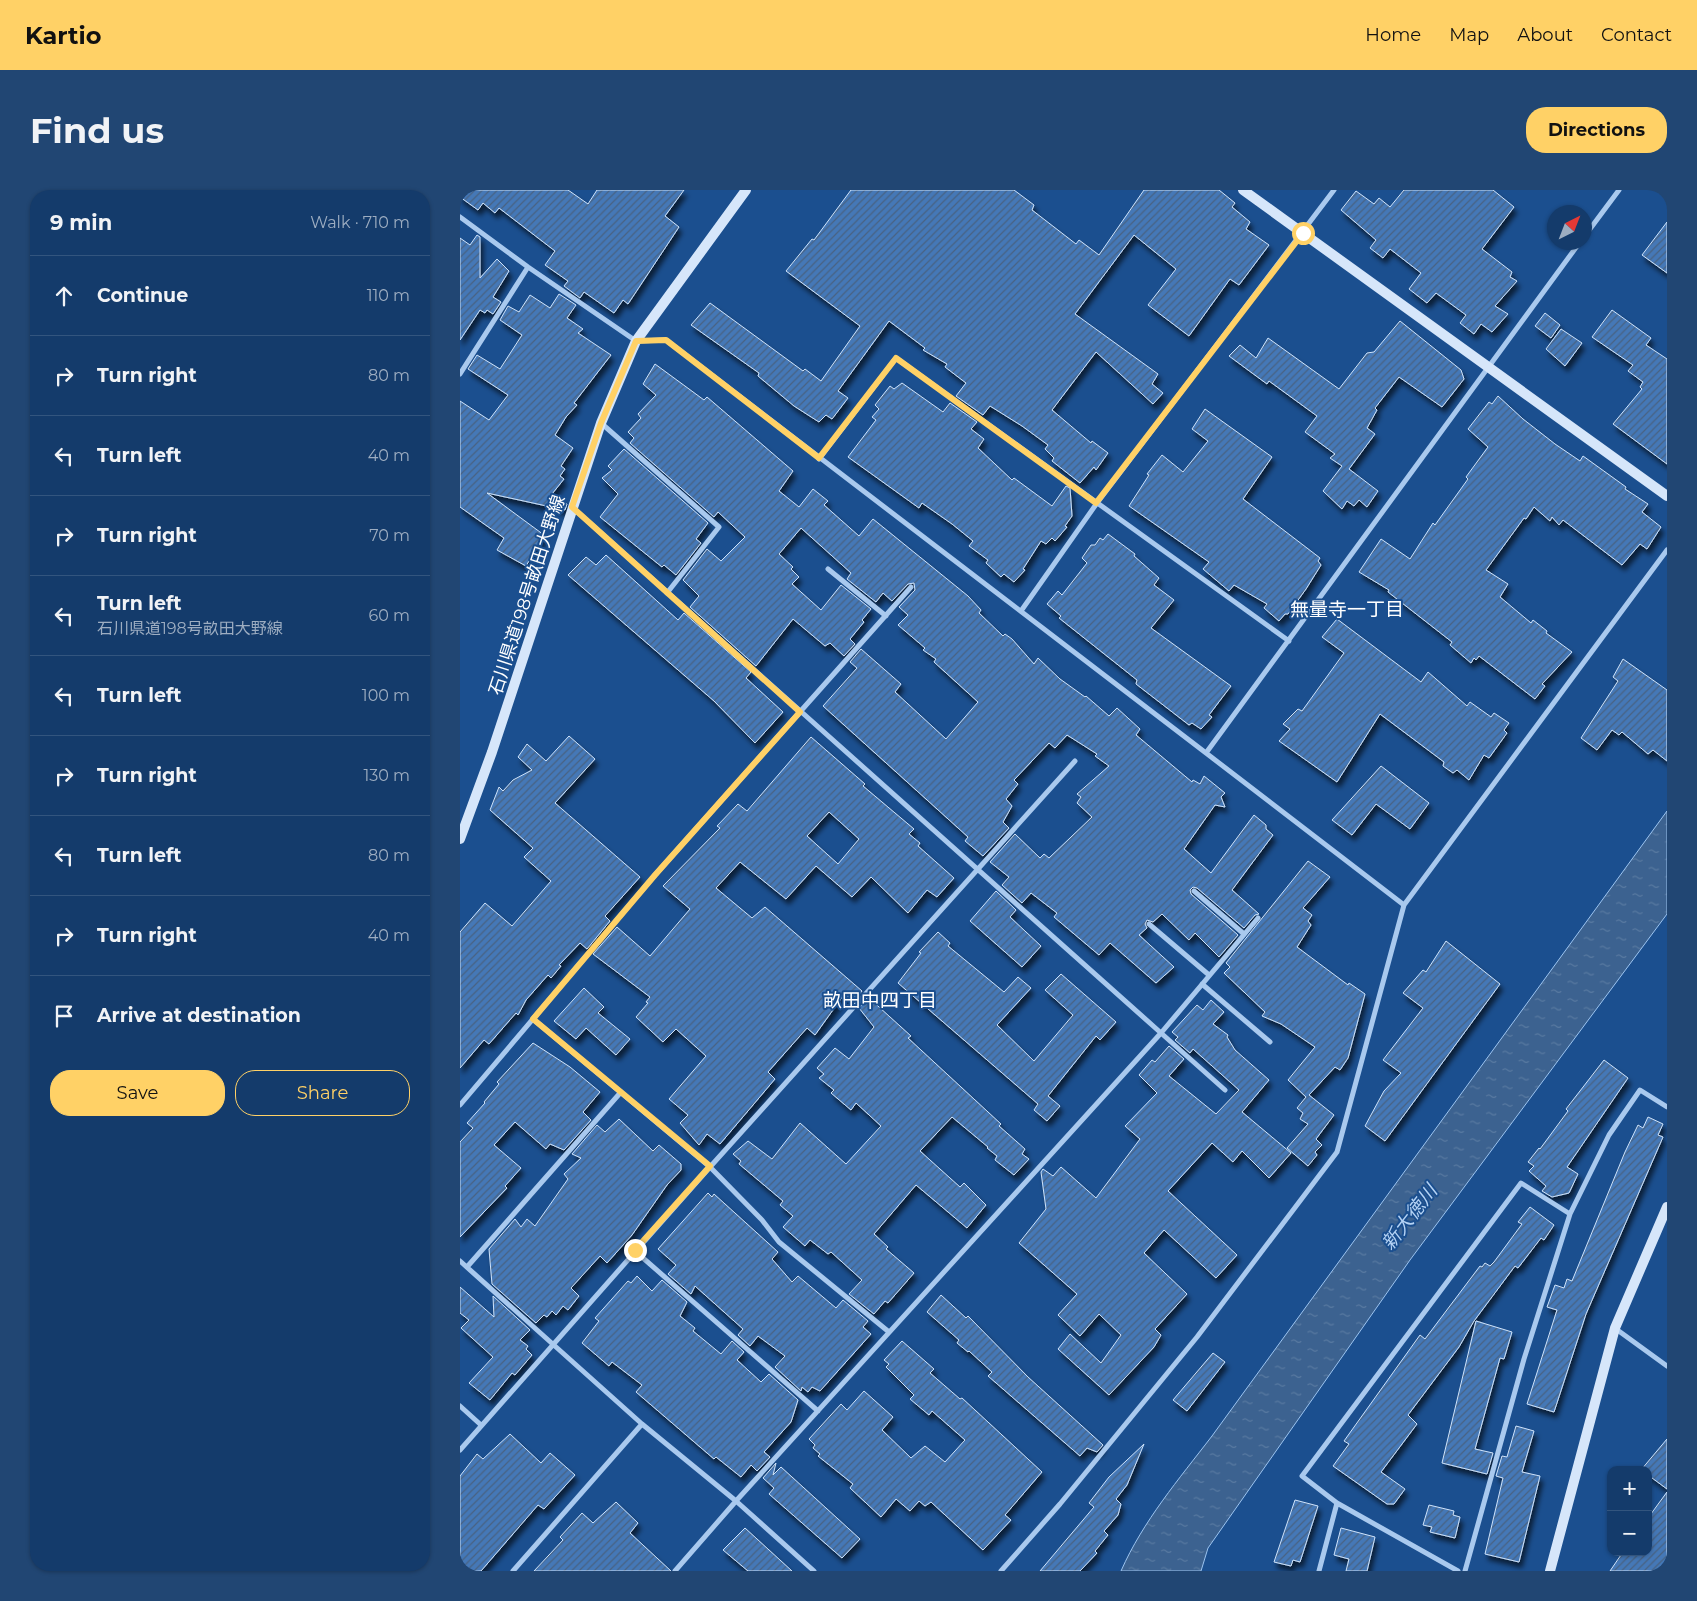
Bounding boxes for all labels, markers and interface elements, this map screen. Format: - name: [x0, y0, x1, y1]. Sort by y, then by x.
- text: Kartio: [25, 21, 101, 50]
- text: Home: [1365, 24, 1421, 46]
- text: Map: [1449, 24, 1489, 46]
- text: About: [1517, 24, 1573, 46]
- text: Contact: [1601, 24, 1672, 46]
- button: Directions: [1526, 107, 1667, 153]
- text: Find us: [30, 109, 164, 152]
- north arrow: [1547, 205, 1592, 250]
- text: 9 min: [50, 210, 112, 235]
- text: Walk · 710 m: [310, 213, 410, 232]
- route start: [1292, 222, 1315, 245]
- icon: ahead: [50, 282, 78, 310]
- text: Continue: [97, 284, 188, 307]
- text: 110 m: [367, 286, 410, 305]
- icon: right: [50, 362, 78, 390]
- text: Turn right: [97, 364, 197, 387]
- text: 80 m: [368, 366, 410, 385]
- icon: left: [50, 442, 78, 470]
- text: Turn left: [97, 444, 182, 467]
- text: 40 m: [368, 446, 410, 465]
- street label: 石川県道198号畝田大野線: [484, 492, 570, 698]
- icon: right: [50, 522, 78, 550]
- text: Turn right: [97, 524, 197, 547]
- text: 70 m: [369, 526, 410, 545]
- text: Turn left: [97, 592, 182, 615]
- district label: 無量寺一丁目: [1290, 598, 1404, 621]
- icon: left: [50, 602, 78, 630]
- text: 60 m: [368, 606, 410, 625]
- text: 石川県道198号畝田大野線: [97, 619, 283, 638]
- icon: left: [50, 682, 78, 710]
- text: Turn left: [97, 684, 182, 707]
- text: 100 m: [362, 686, 410, 705]
- icon: right: [50, 762, 78, 790]
- text: Turn right: [97, 764, 197, 787]
- text: 130 m: [363, 766, 410, 785]
- icon: left: [50, 842, 78, 870]
- text: Turn left: [97, 844, 182, 867]
- text: 80 m: [368, 846, 410, 865]
- icon: right: [50, 922, 78, 950]
- text: Turn right: [97, 924, 197, 947]
- text: 40 m: [368, 926, 410, 945]
- district label: 畝田中四丁目: [823, 989, 937, 1012]
- icon: arrive: [50, 1002, 78, 1030]
- text: Arrive at destination: [97, 1004, 301, 1027]
- button: Save: [50, 1070, 225, 1116]
- button: Share: [235, 1070, 410, 1116]
- water label: 新大徳川: [1377, 1179, 1443, 1254]
- route end: [624, 1239, 647, 1262]
- map controls: [1607, 1466, 1652, 1556]
- button: +: [1607, 1466, 1652, 1511]
- button: −: [1607, 1511, 1652, 1556]

